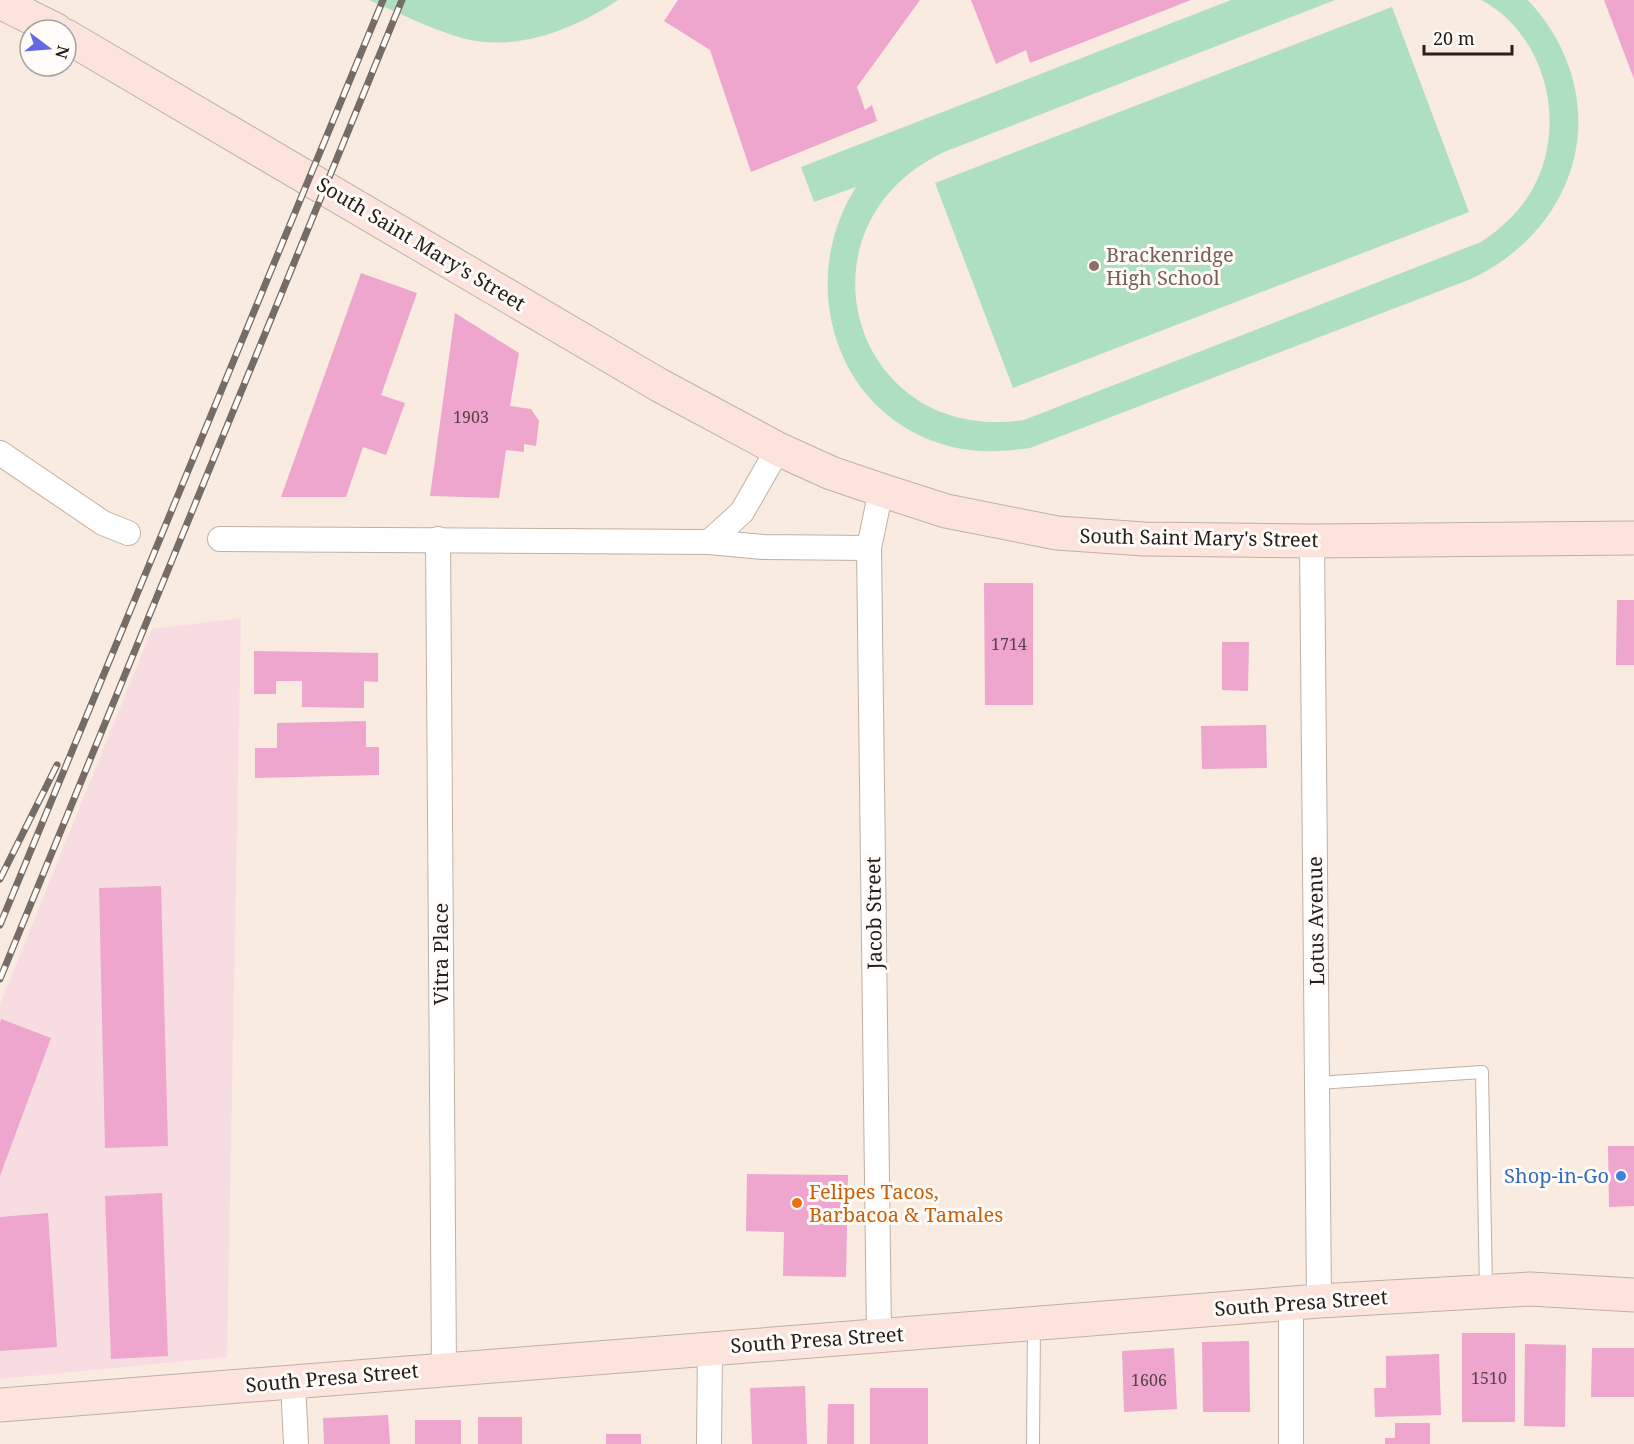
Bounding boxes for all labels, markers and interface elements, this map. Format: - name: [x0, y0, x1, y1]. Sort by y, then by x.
- north arrow: [18, 18, 78, 78]
- scale bar: [1424, 18, 1512, 56]
- text: 20 m: [1433, 26, 1475, 50]
- text: N: [50, 43, 75, 62]
- street label: South Saint Mary's Street: [312, 170, 531, 317]
- place label: Brackenridge High School: [1106, 241, 1234, 291]
- marker: Brackenridge High School: [1087, 259, 1101, 273]
- house number: 1903: [453, 406, 489, 428]
- street label: South Saint Mary's Street: [1079, 522, 1319, 553]
- house number: 1714: [991, 633, 1027, 655]
- street label: Jacob Street: [859, 856, 888, 971]
- street label: Lotus Avenue: [1301, 856, 1330, 986]
- street label: Vitra Place: [427, 903, 454, 1005]
- place label: Shop-in-Go: [1504, 1162, 1609, 1189]
- marker: Shop-in-Go: [1614, 1169, 1628, 1183]
- place label: Felipes Tacos, Barbacoa & Tamales: [809, 1178, 1003, 1228]
- marker: Felipes Tacos, Barbacoa & Tamales: [790, 1196, 804, 1210]
- street label: South Presa Street: [1213, 1283, 1388, 1322]
- street label: South Presa Street: [729, 1320, 904, 1359]
- street label: South Presa Street: [244, 1356, 420, 1399]
- house number: 1510: [1471, 1367, 1507, 1389]
- house number: 1606: [1131, 1369, 1167, 1391]

